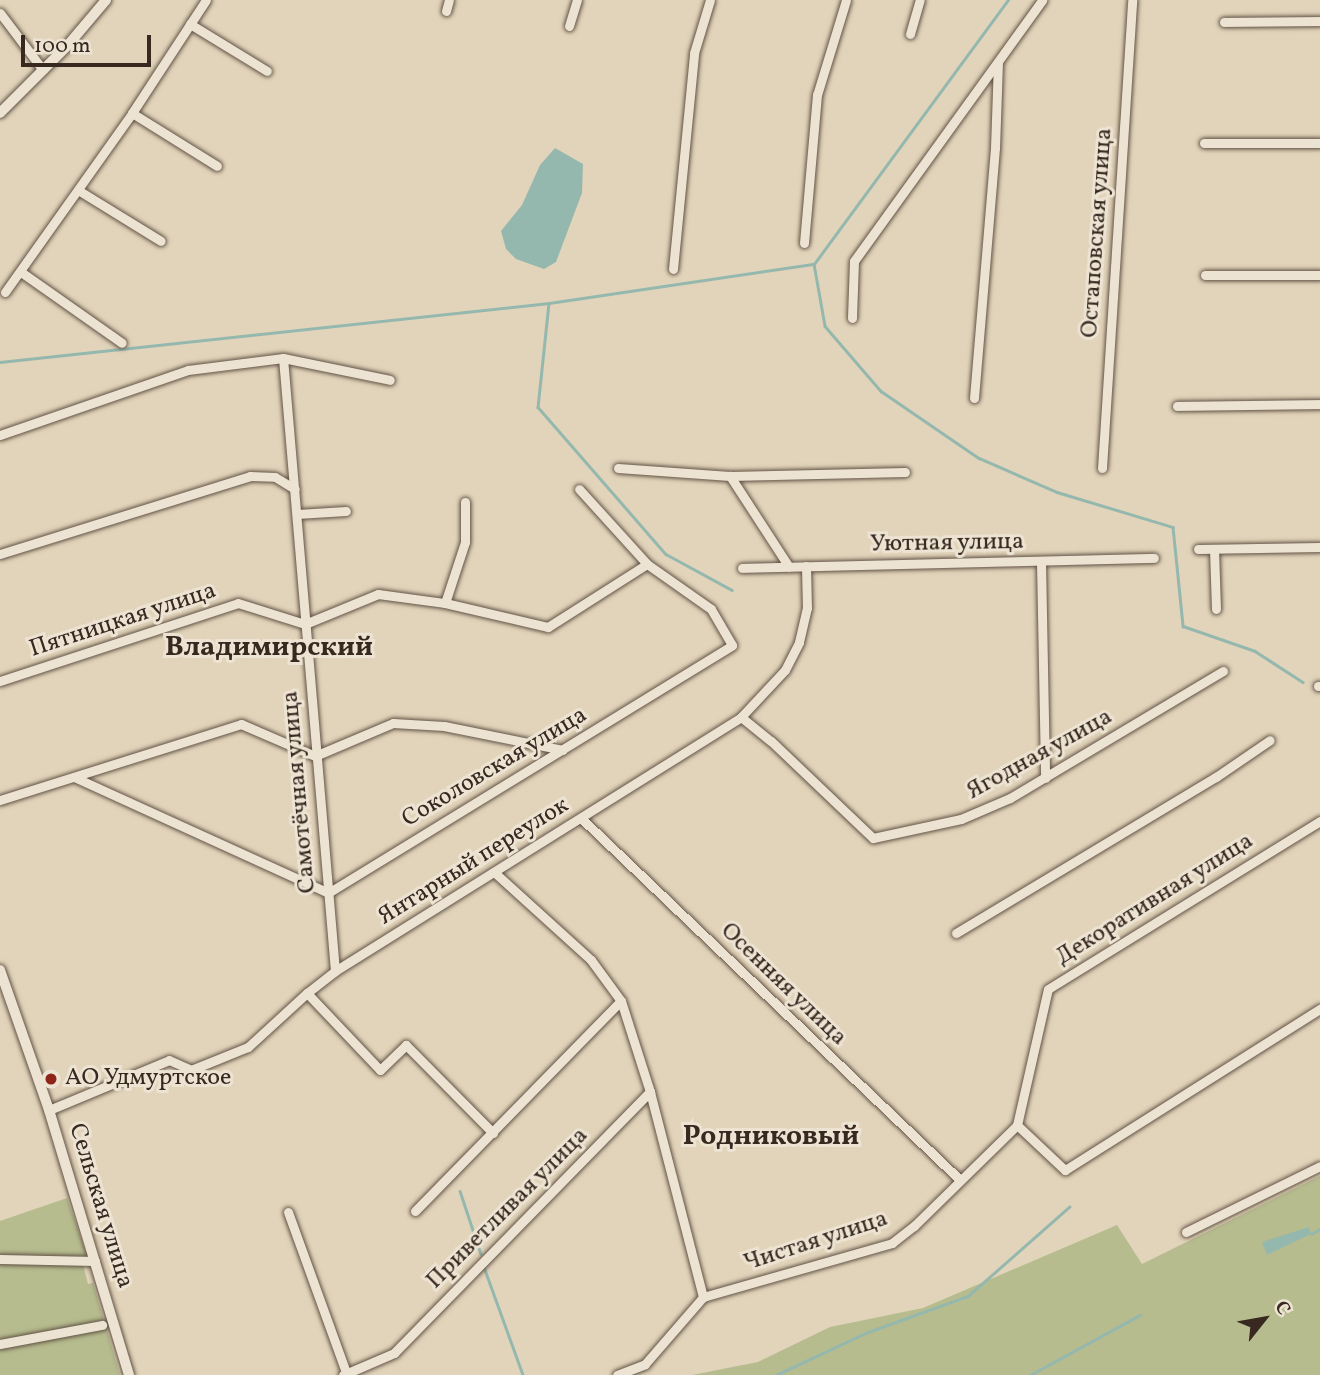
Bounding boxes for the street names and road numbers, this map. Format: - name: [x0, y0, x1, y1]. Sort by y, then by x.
- street label: Остаповская улица: [1076, 127, 1120, 339]
- street label: Уютная улица: [869, 528, 1025, 560]
- street label: Пятницкая улица: [26, 577, 220, 665]
- street label: Самотёчная улица: [277, 689, 323, 895]
- street label: Соколовская улица: [397, 701, 593, 835]
- street label: Ягодная улица: [962, 703, 1118, 807]
- street label: Янтарный переулок: [373, 792, 575, 932]
- street label: Декоративная улица: [1051, 827, 1259, 973]
- street label: Осенняя улица: [713, 917, 853, 1053]
- street label: Сельская улица: [61, 1120, 139, 1292]
- street label: Приветливая улица: [421, 1122, 595, 1296]
- street label: Чистая улица: [740, 1205, 892, 1279]

